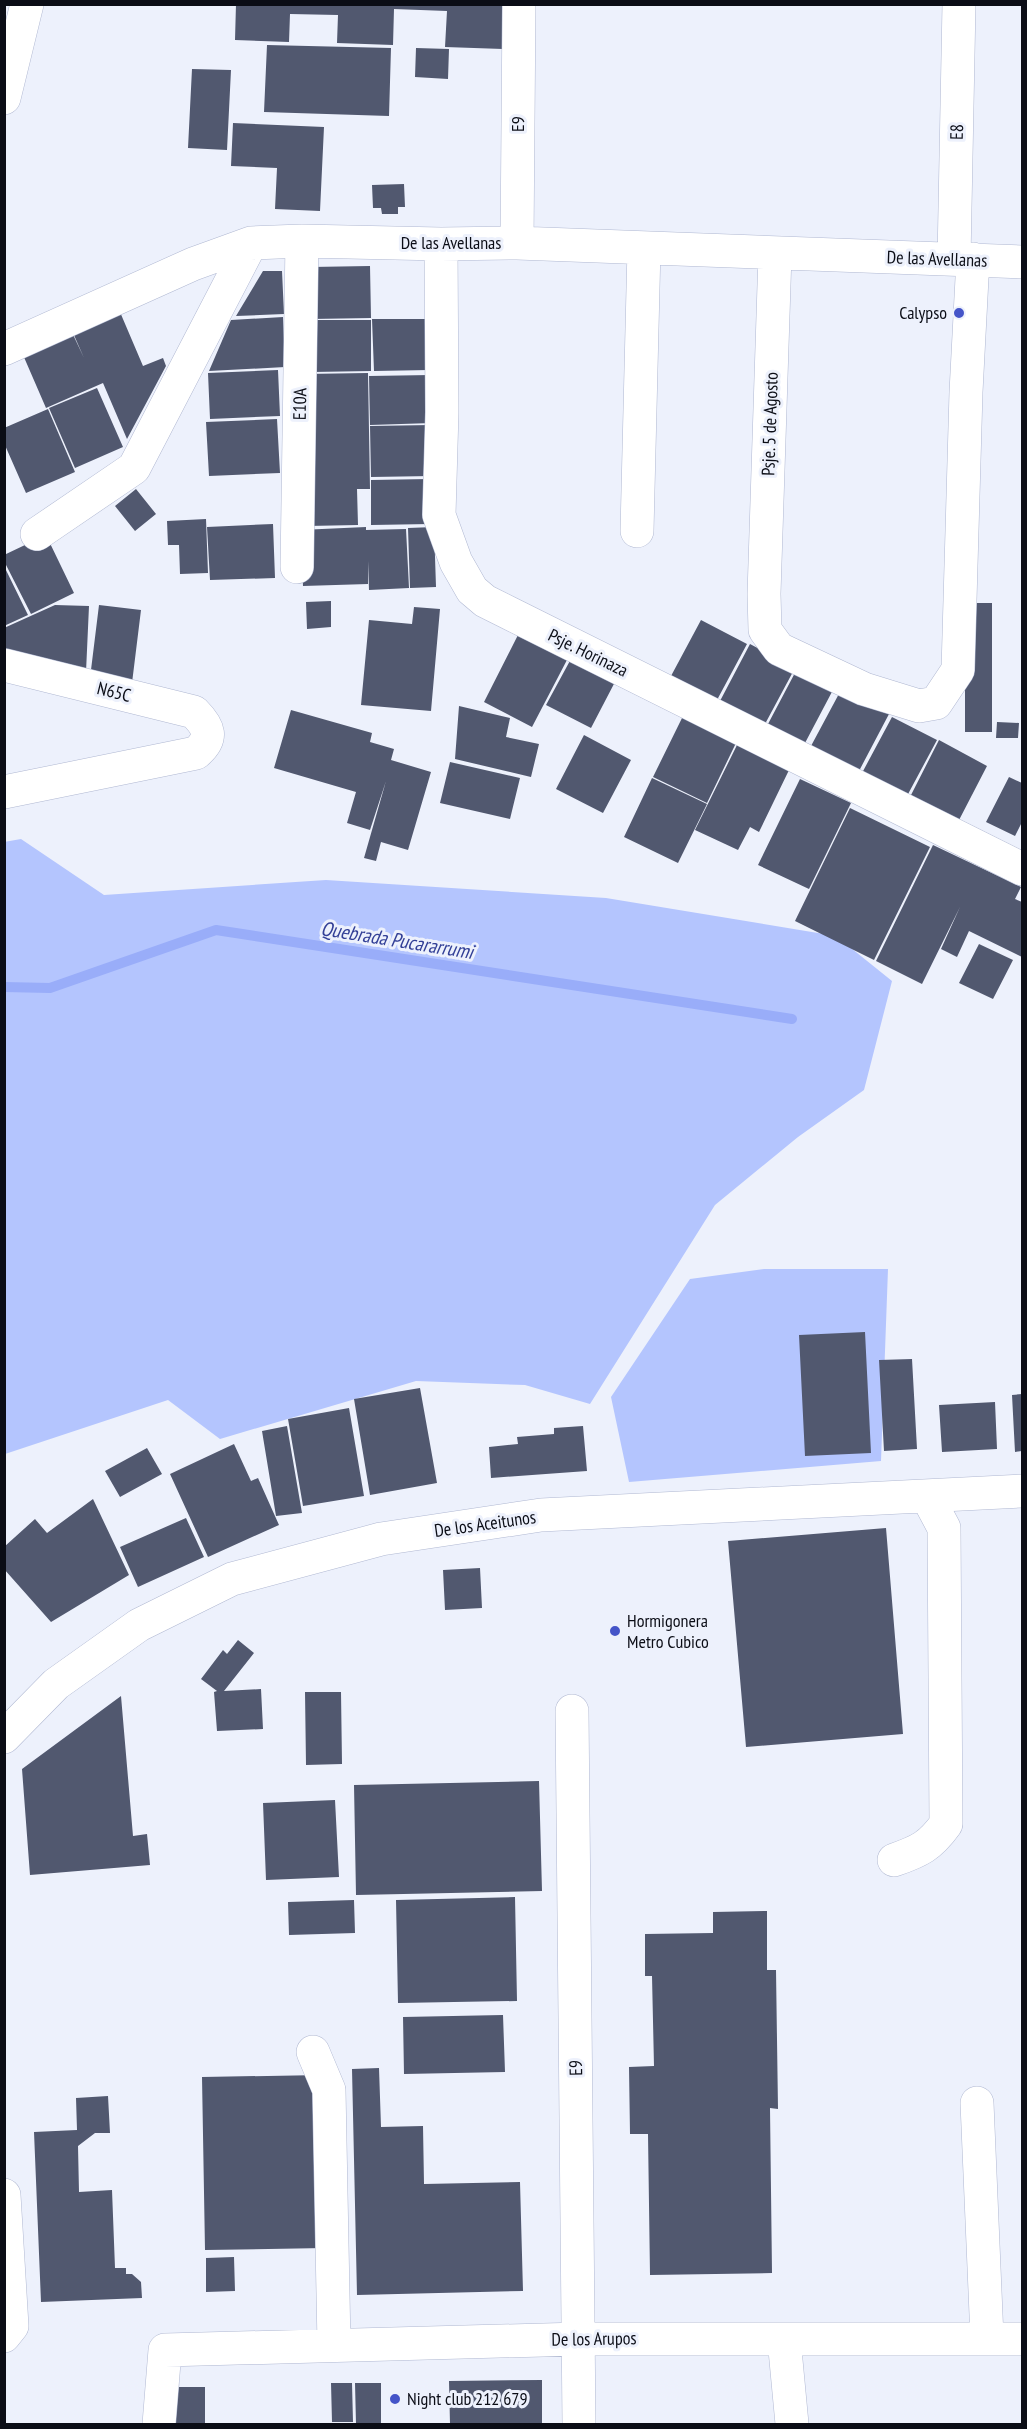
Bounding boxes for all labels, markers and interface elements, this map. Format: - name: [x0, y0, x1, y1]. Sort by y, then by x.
- street label: E9: [506, 116, 529, 132]
- street label: E8: [945, 124, 968, 140]
- street label: De las Avellanas: [401, 231, 501, 254]
- street label: De las Avellanas: [886, 245, 988, 272]
- place label: Calypso: [899, 301, 947, 324]
- marker: Calypso: [952, 306, 966, 320]
- street label: Psje. 5 de Agosto: [756, 371, 783, 476]
- street label: E10A: [288, 387, 311, 420]
- street label: Psje. Horinaza: [545, 623, 632, 682]
- street label: N65C: [95, 676, 133, 707]
- water label: Quebrada Pucararrumi: [319, 915, 478, 965]
- street label: De los Aceitunos: [433, 1505, 537, 1542]
- place label: Hormigonera Metro Cubico: [627, 1609, 709, 1653]
- marker: Hormigonera Metro Cubico: [608, 1624, 622, 1638]
- street label: E9: [564, 2060, 587, 2076]
- street label: De los Arupos: [551, 2326, 637, 2351]
- place label: Night club 212 679: [407, 2387, 528, 2410]
- marker: Night club 212 679: [388, 2392, 402, 2406]

